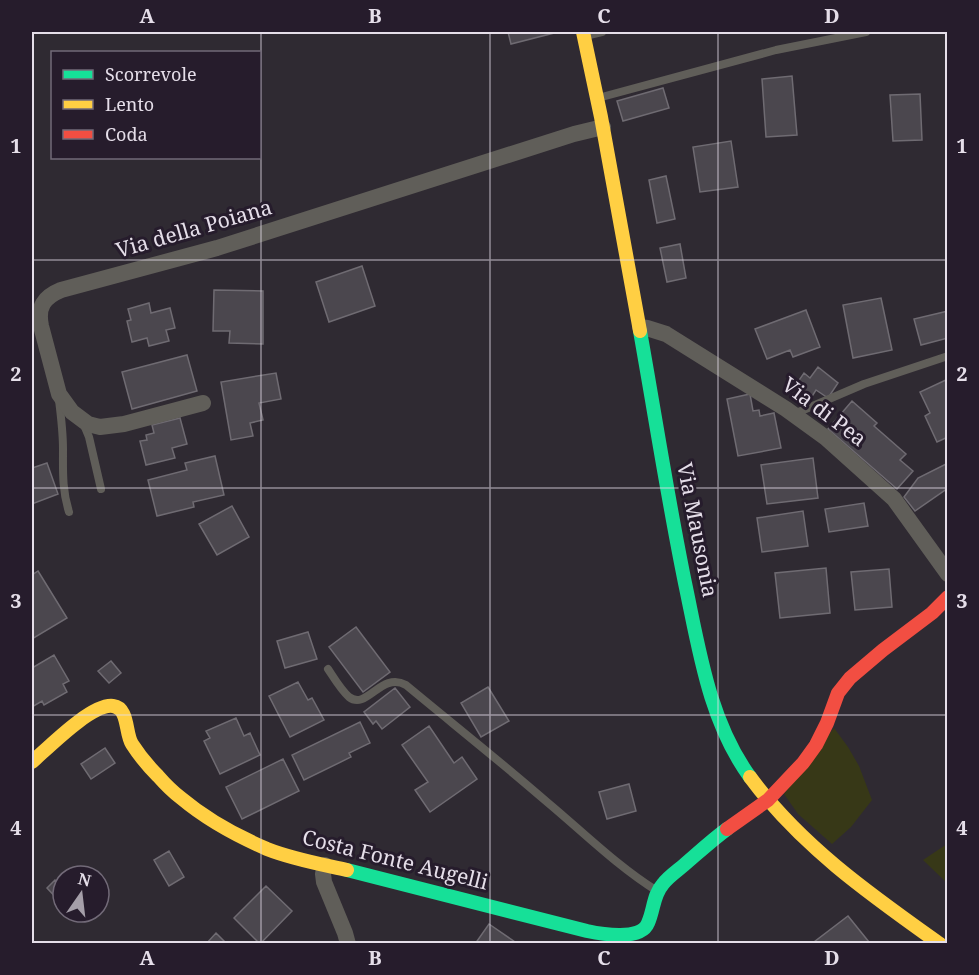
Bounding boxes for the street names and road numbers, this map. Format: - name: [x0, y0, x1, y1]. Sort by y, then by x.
- street label: Via della Poiana: [112, 192, 275, 264]
- street label: Via di Pea: [777, 370, 873, 452]
- street label: Via Mausonia: [671, 460, 725, 600]
- street label: Costa Fonte Augelli: [299, 822, 491, 896]

